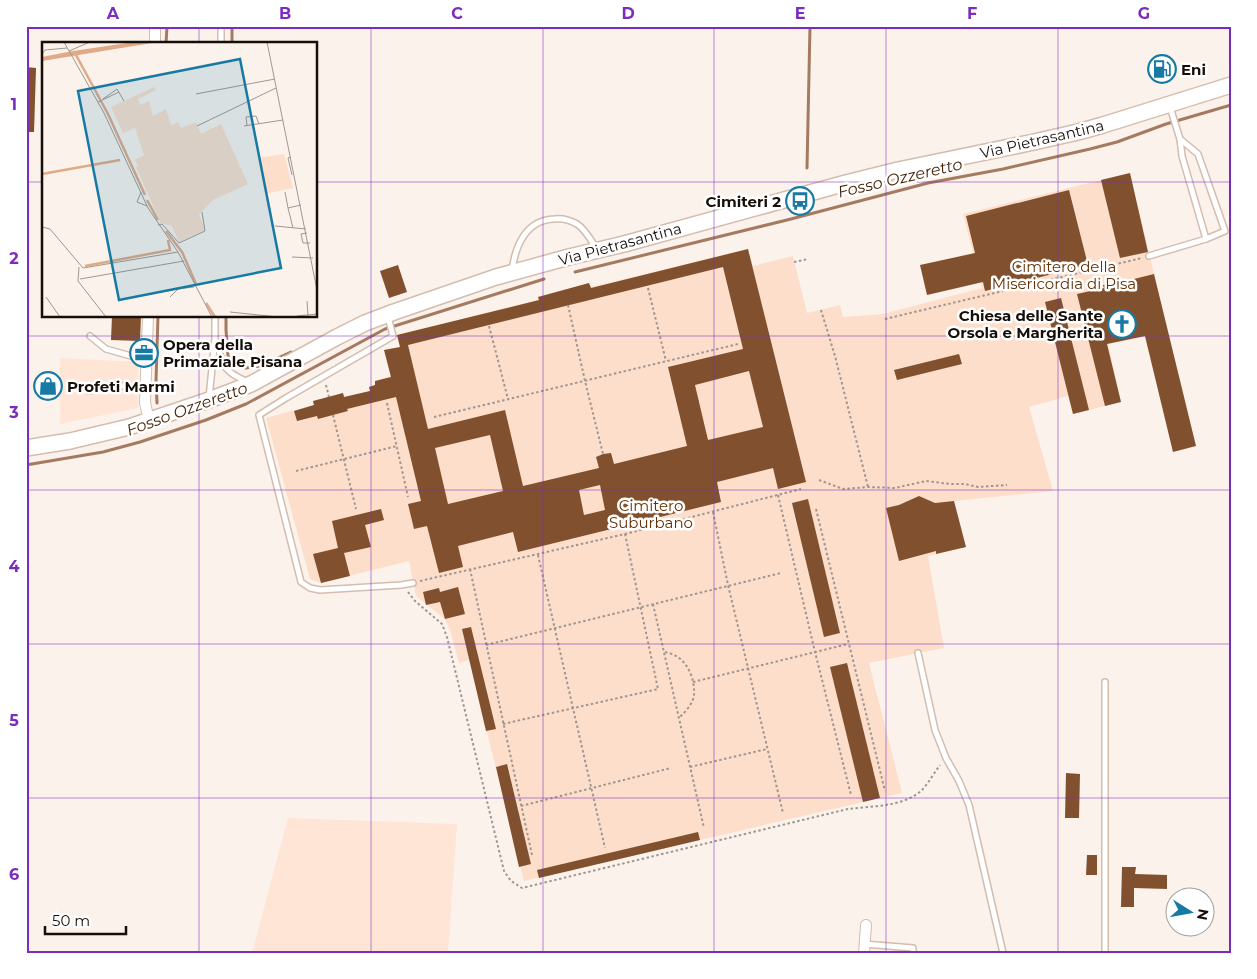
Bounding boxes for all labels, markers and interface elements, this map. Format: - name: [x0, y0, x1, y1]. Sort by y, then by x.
- text: A: [106, 4, 120, 23]
- text: B: [279, 4, 291, 23]
- text: C: [451, 4, 463, 23]
- text: D: [621, 4, 635, 23]
- text: E: [795, 4, 805, 23]
- text: F: [967, 4, 977, 23]
- text: G: [1138, 4, 1150, 23]
- inset map: [42, 42, 318, 318]
- fuel station icon: Eni: [1147, 54, 1177, 84]
- place label: Eni: [1181, 60, 1206, 79]
- text: 1: [11, 95, 17, 114]
- street label: Via Pietrasantina: [978, 115, 1106, 163]
- water label: Fosso Ozzeretto: [836, 154, 964, 202]
- bus stop icon: Cimiteri 2: [785, 186, 815, 216]
- place label: Cimiteri 2: [706, 192, 781, 211]
- street label: Via Pietrasantina: [556, 218, 684, 270]
- text: 2: [9, 249, 19, 268]
- park label: Cimitero della Misericordia di Pisa: [992, 257, 1136, 293]
- place label: Chiesa delle Sante Orsola e Margherita: [948, 306, 1103, 342]
- church icon: Chiesa delle Sante Orsola e Margherita: [1107, 309, 1137, 339]
- place label: Opera della Primaziale Pisana: [163, 335, 302, 371]
- office icon: Opera della Primaziale Pisana: [129, 338, 159, 368]
- shop icon: Profeti Marmi: [33, 371, 63, 401]
- place label: Profeti Marmi: [67, 377, 175, 396]
- water label: Fosso Ozzeretto: [124, 378, 250, 440]
- text: 3: [8, 403, 19, 422]
- park label: Cimitero Suburbano: [609, 496, 693, 532]
- text: 4: [8, 557, 20, 576]
- text: 5: [9, 711, 19, 730]
- text: 6: [9, 865, 19, 884]
- north arrow: [1164, 886, 1214, 936]
- scale bar: [45, 904, 126, 936]
- text: N: [1193, 907, 1213, 922]
- text: 50 m: [52, 911, 90, 930]

